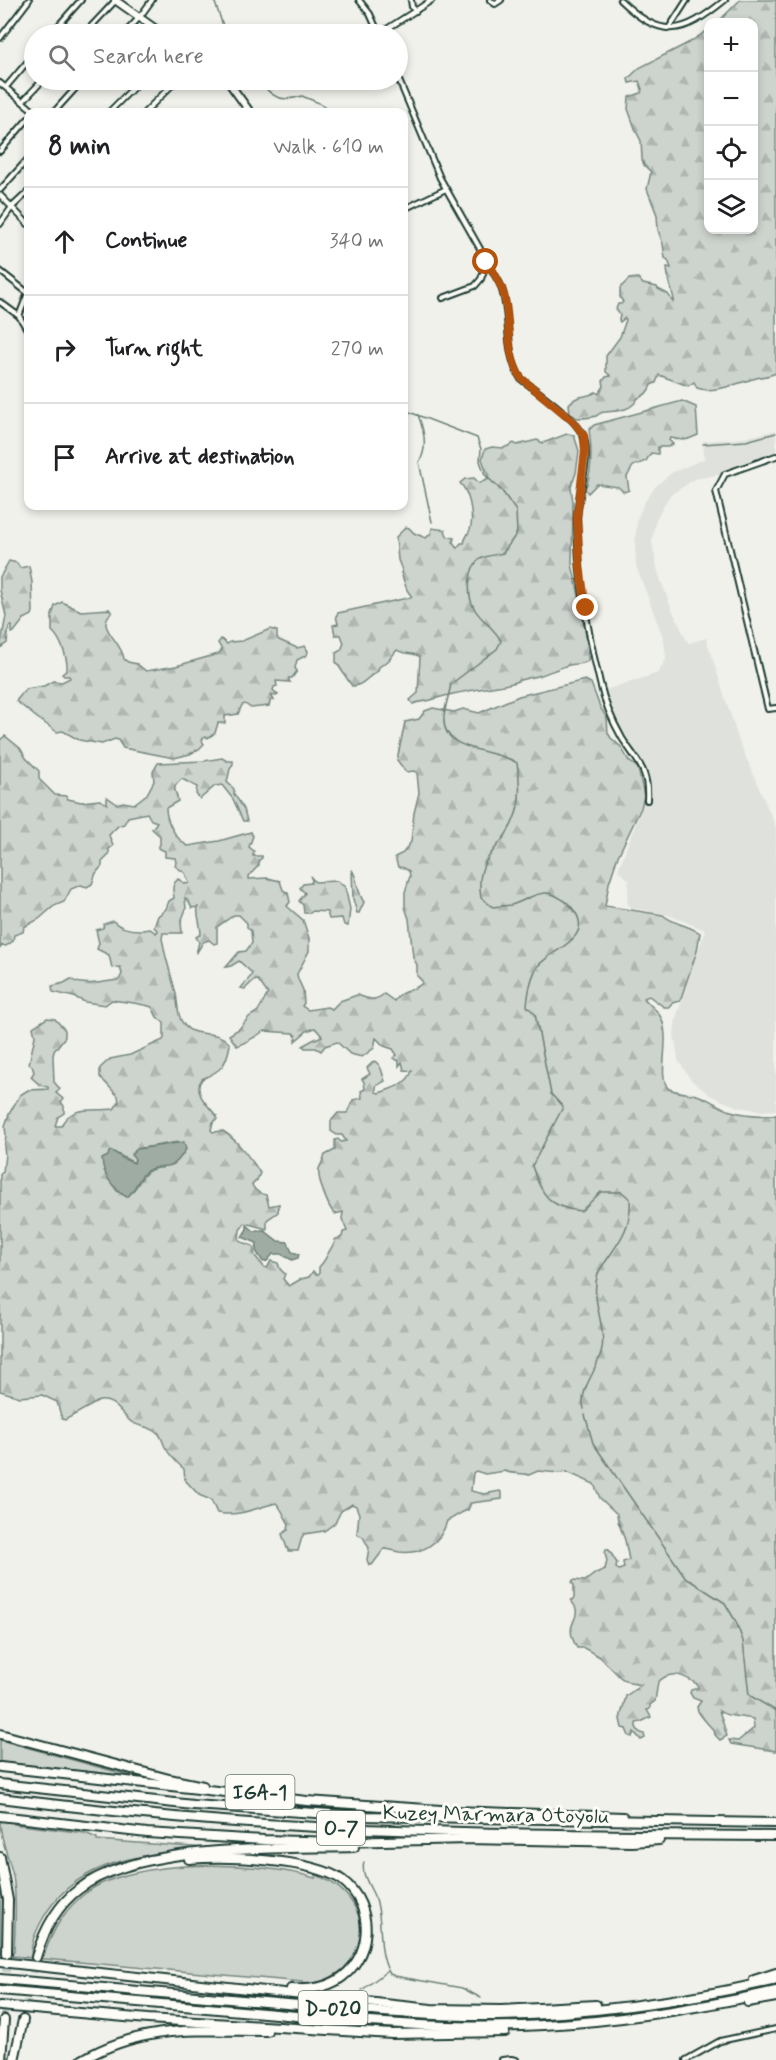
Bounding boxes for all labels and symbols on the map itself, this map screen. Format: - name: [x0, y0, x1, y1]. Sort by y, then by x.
- route start: [472, 248, 498, 274]
- route end: [572, 594, 598, 620]
- road number: IGA-1: [226, 1775, 294, 1809]
- street label: Kuzey Marmara Otoyolu: [382, 1799, 610, 1831]
- road number: O-7: [317, 1811, 365, 1845]
- road number: D-020: [298, 1991, 368, 2025]

